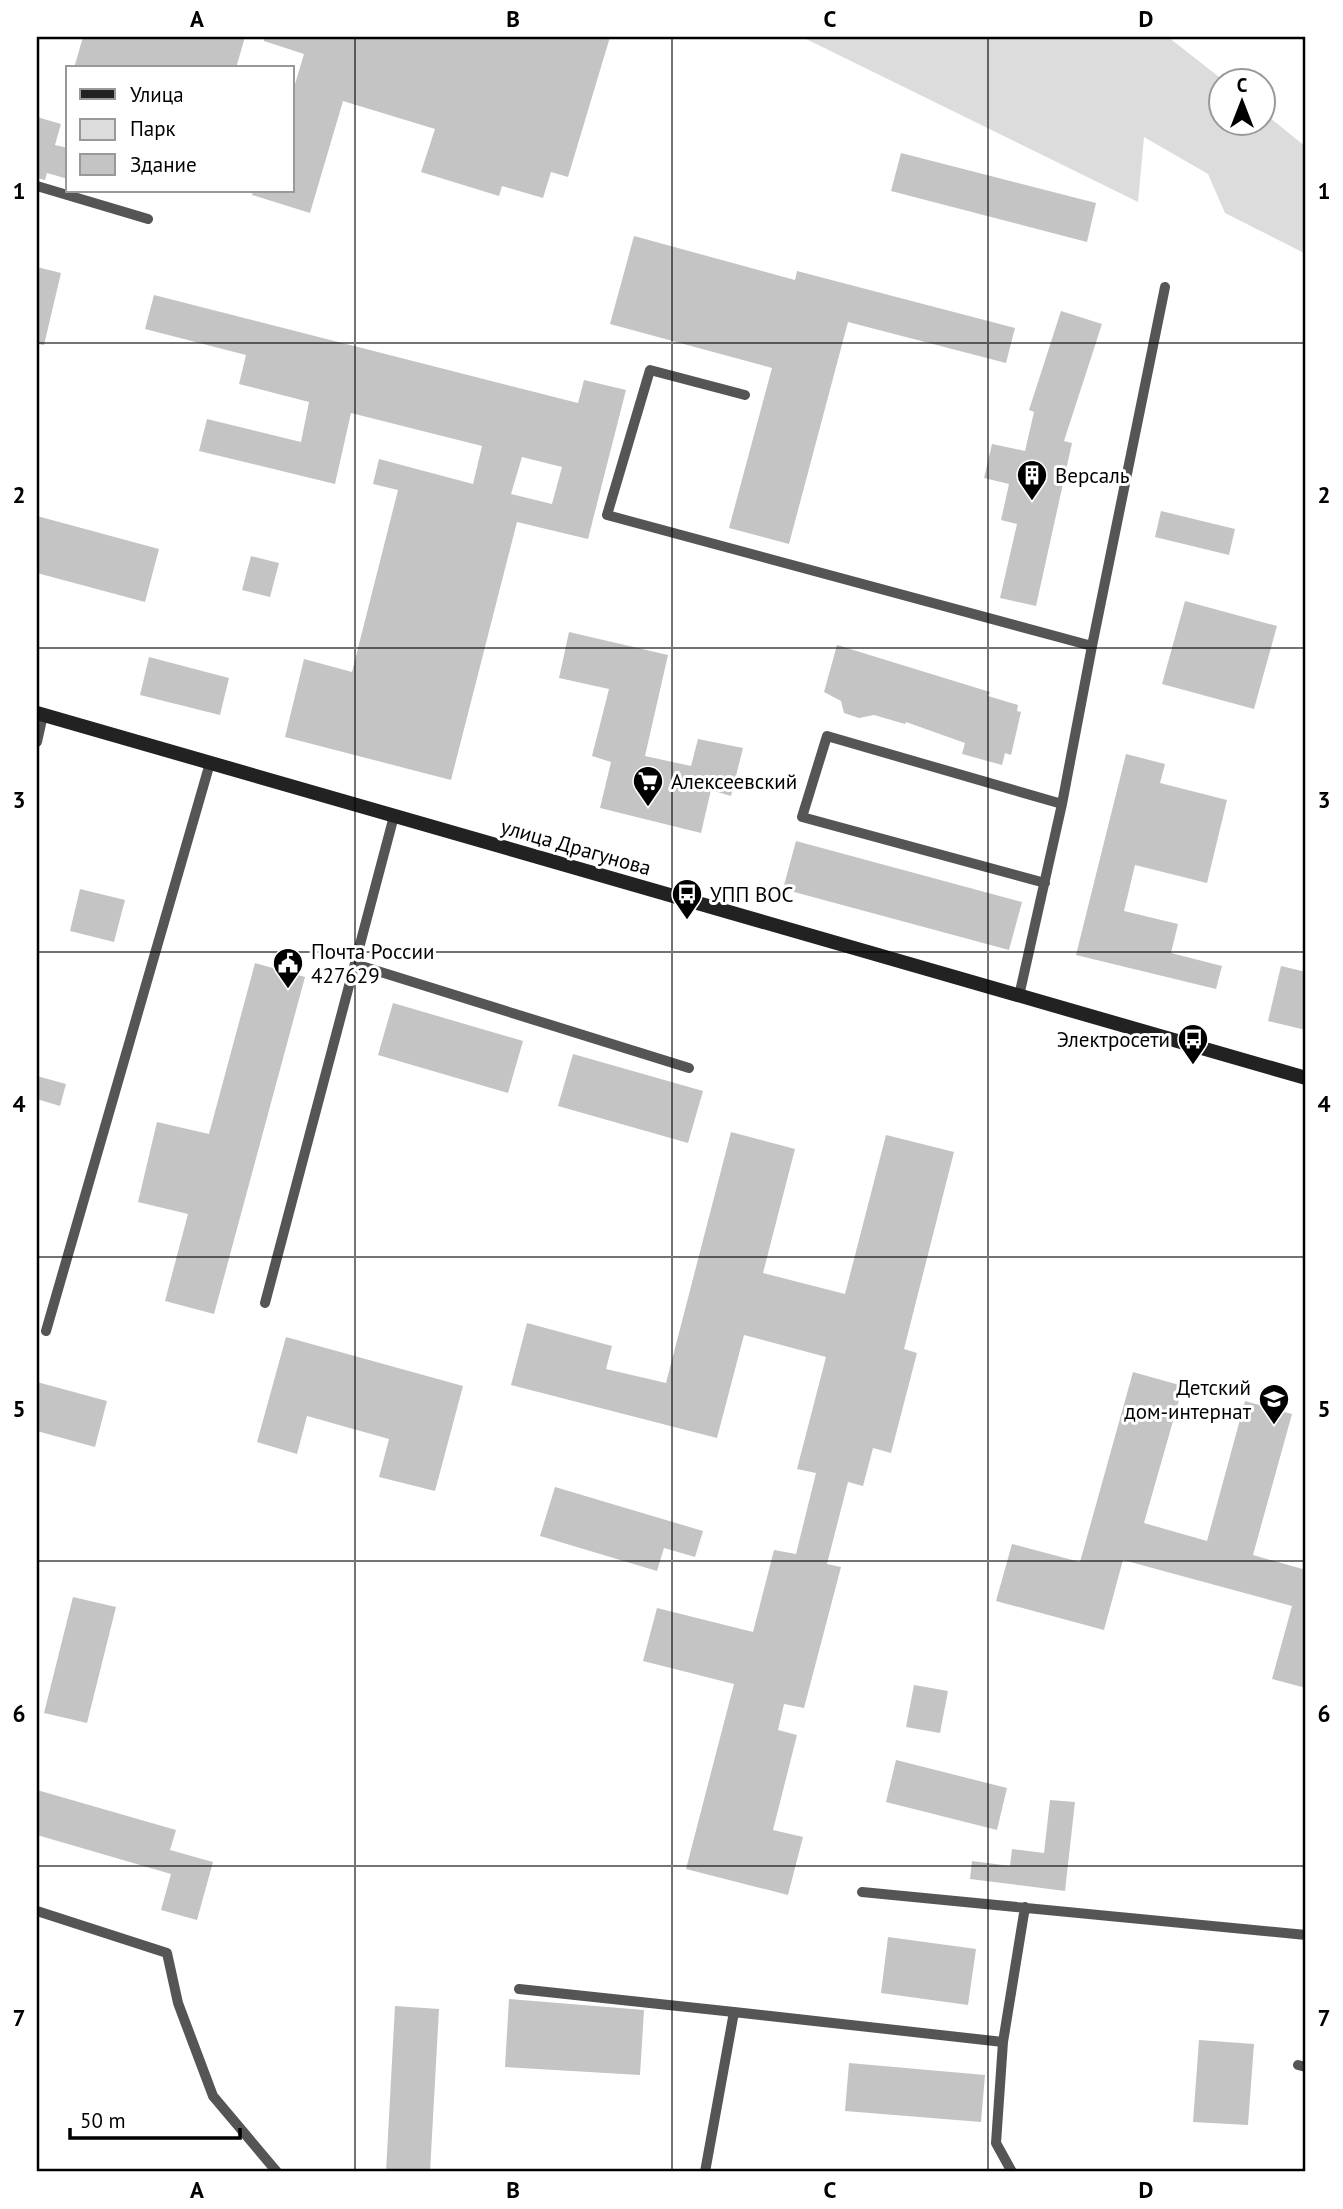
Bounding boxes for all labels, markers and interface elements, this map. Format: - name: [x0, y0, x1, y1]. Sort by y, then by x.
- text: A: [190, 4, 204, 33]
- text: B: [506, 4, 520, 33]
- text: C: [824, 4, 837, 33]
- text: D: [1139, 4, 1153, 33]
- legend: [66, 66, 294, 192]
- north arrow: [1206, 66, 1276, 136]
- text: С: [1237, 73, 1248, 97]
- text: Улица: [130, 81, 184, 108]
- text: Парк: [130, 115, 176, 142]
- text: Здание: [130, 151, 197, 178]
- text: 1: [12, 176, 26, 205]
- text: 1: [1317, 176, 1331, 205]
- building icon: Версаль: [1015, 458, 1049, 502]
- place label: Версаль: [1055, 462, 1130, 489]
- text: 2: [12, 480, 26, 509]
- text: 2: [1317, 480, 1331, 509]
- supermarket icon: Алексеевский: [631, 764, 665, 808]
- place label: Алексеевский: [671, 768, 797, 795]
- text: 3: [12, 785, 26, 814]
- text: 3: [1317, 785, 1331, 814]
- street label: улица Драгунова: [498, 813, 654, 881]
- bus stop icon: УПП ВОС: [670, 877, 704, 921]
- place label: УПП ВОС: [710, 881, 794, 908]
- place label: Почта России 427629: [311, 938, 434, 989]
- public building icon: Почта России 427629: [271, 946, 305, 990]
- bus stop icon: Электросети: [1176, 1022, 1210, 1066]
- place label: Электросети: [1057, 1026, 1170, 1053]
- text: 4: [12, 1089, 26, 1118]
- text: 4: [1317, 1089, 1331, 1118]
- place label: Детский дом-интернат: [1124, 1374, 1252, 1425]
- school or university icon: Детский дом-интернат: [1257, 1382, 1291, 1426]
- text: 5: [12, 1394, 26, 1423]
- text: 5: [1317, 1394, 1331, 1423]
- text: 6: [12, 1699, 26, 1728]
- text: 6: [1317, 1699, 1331, 1728]
- text: 7: [12, 2003, 26, 2032]
- text: 7: [1317, 2003, 1331, 2032]
- scale bar: [70, 2097, 240, 2141]
- text: 50 m: [80, 2107, 126, 2134]
- text: A: [190, 2175, 204, 2204]
- text: B: [506, 2175, 520, 2204]
- text: C: [824, 2175, 837, 2204]
- text: D: [1139, 2175, 1153, 2204]

